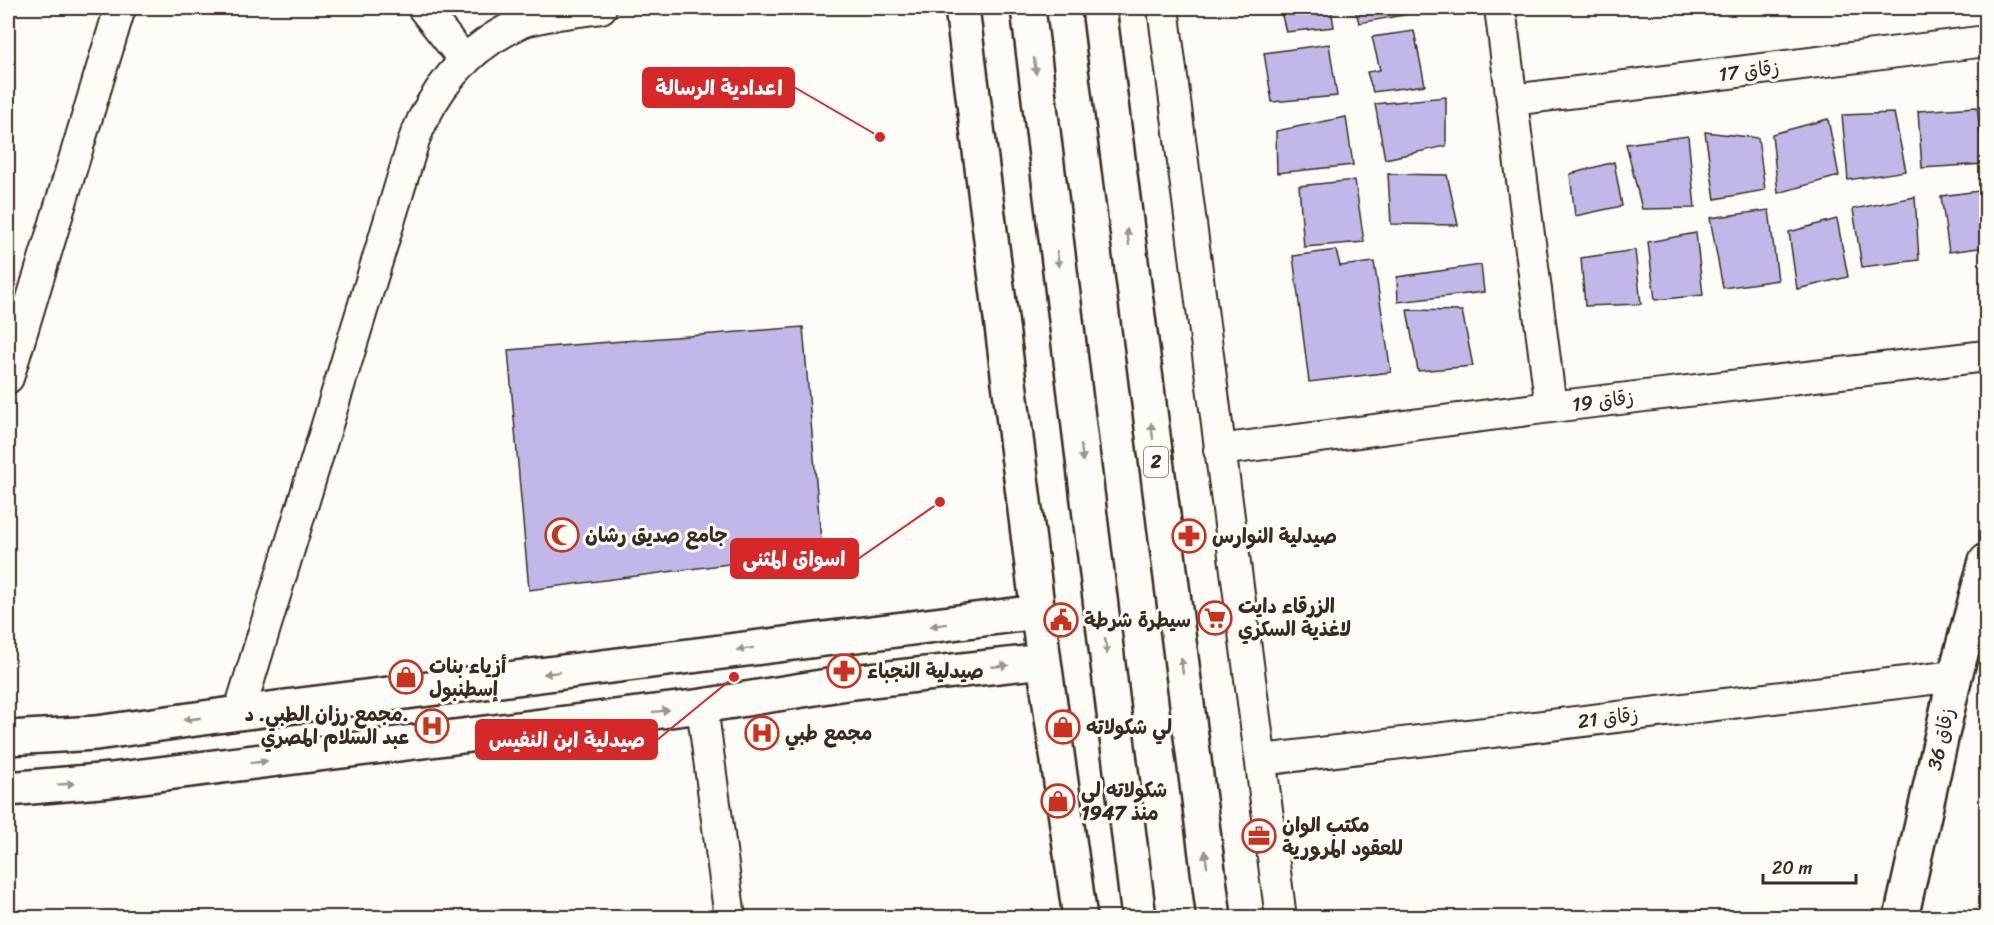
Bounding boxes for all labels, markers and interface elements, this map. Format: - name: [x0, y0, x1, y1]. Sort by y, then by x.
- street label: زقاق 17: [1717, 50, 1781, 92]
- one-way arrow: [1030, 56, 1039, 75]
- callout: اعدادية الرسالة: [643, 68, 794, 107]
- text: اعدادية الرسالة: [655, 69, 783, 107]
- one-way arrow: [1123, 228, 1132, 247]
- one-way arrow: [1054, 250, 1063, 269]
- street label: زقاق 19: [1570, 380, 1636, 422]
- one-way arrow: [1147, 421, 1157, 440]
- one-way arrow: [1077, 443, 1087, 462]
- road number: 2: [1144, 447, 1168, 477]
- mosque icon: جامع صديق رشان: [544, 517, 580, 553]
- place label: جامع صديق رشان: [585, 518, 728, 553]
- pharmacy icon: صيدلية النوارس: [1171, 518, 1207, 554]
- place label: صيدلية النوارس: [1212, 519, 1337, 554]
- callout: اسواق المثنى: [731, 539, 858, 578]
- text: اسواق المثنى: [743, 540, 845, 578]
- place label: الزرقاء دايت لاغذية السكري: [1238, 589, 1351, 647]
- supermarket icon: الزرقاء دايت لاغذية السكري: [1197, 600, 1233, 636]
- public building icon: سيطرة شرطة: [1043, 602, 1079, 638]
- place label: سيطرة شرطة: [1084, 603, 1191, 638]
- one-way arrow: [929, 620, 948, 630]
- one-way arrow: [1101, 637, 1110, 656]
- one-way arrow: [736, 644, 755, 654]
- place label: أزياء بنات إسطنبول: [429, 649, 507, 707]
- pharmacy icon: صيدلية النجباء: [826, 653, 862, 689]
- place label: صيدلية النجباء: [867, 654, 984, 689]
- one-way arrow: [1177, 656, 1187, 675]
- shop icon: أزياء بنات إسطنبول: [388, 659, 424, 695]
- one-way arrow: [991, 661, 1010, 671]
- one-way arrow: [542, 669, 561, 678]
- place label: مجمع رزان الطبي. د. عبد السلام المصري: [245, 697, 409, 755]
- street label: زقاق 21: [1576, 697, 1640, 739]
- street label: زقاق 36: [1917, 704, 1965, 774]
- one-way arrow: [652, 706, 671, 715]
- hospital icon: مجمع رزان الطبي. د. عبد السلام المصري: [414, 708, 450, 744]
- shop icon: لي شكولاته: [1045, 709, 1081, 745]
- place label: لي شكولاته: [1086, 710, 1172, 745]
- one-way arrow: [182, 715, 201, 724]
- hospital icon: مجمع طبي: [744, 715, 780, 751]
- place label: مجمع طبي: [785, 716, 872, 751]
- callout: صيدلية ابن النفيس: [476, 720, 657, 759]
- text: صيدلية ابن النفيس: [489, 721, 645, 759]
- one-way arrow: [250, 757, 269, 766]
- place label: شكولاته لي منذ 1947: [1081, 773, 1167, 831]
- one-way arrow: [56, 779, 75, 789]
- shop icon: شكولاته لي منذ 1947: [1040, 783, 1076, 819]
- place label: مكتب الوان للعقود المرورية: [1282, 808, 1403, 866]
- office icon: مكتب الوان للعقود المرورية: [1241, 818, 1277, 854]
- scale bar: [1763, 847, 1856, 885]
- one-way arrow: [1202, 850, 1211, 869]
- text: 20 m: [1772, 852, 1812, 884]

